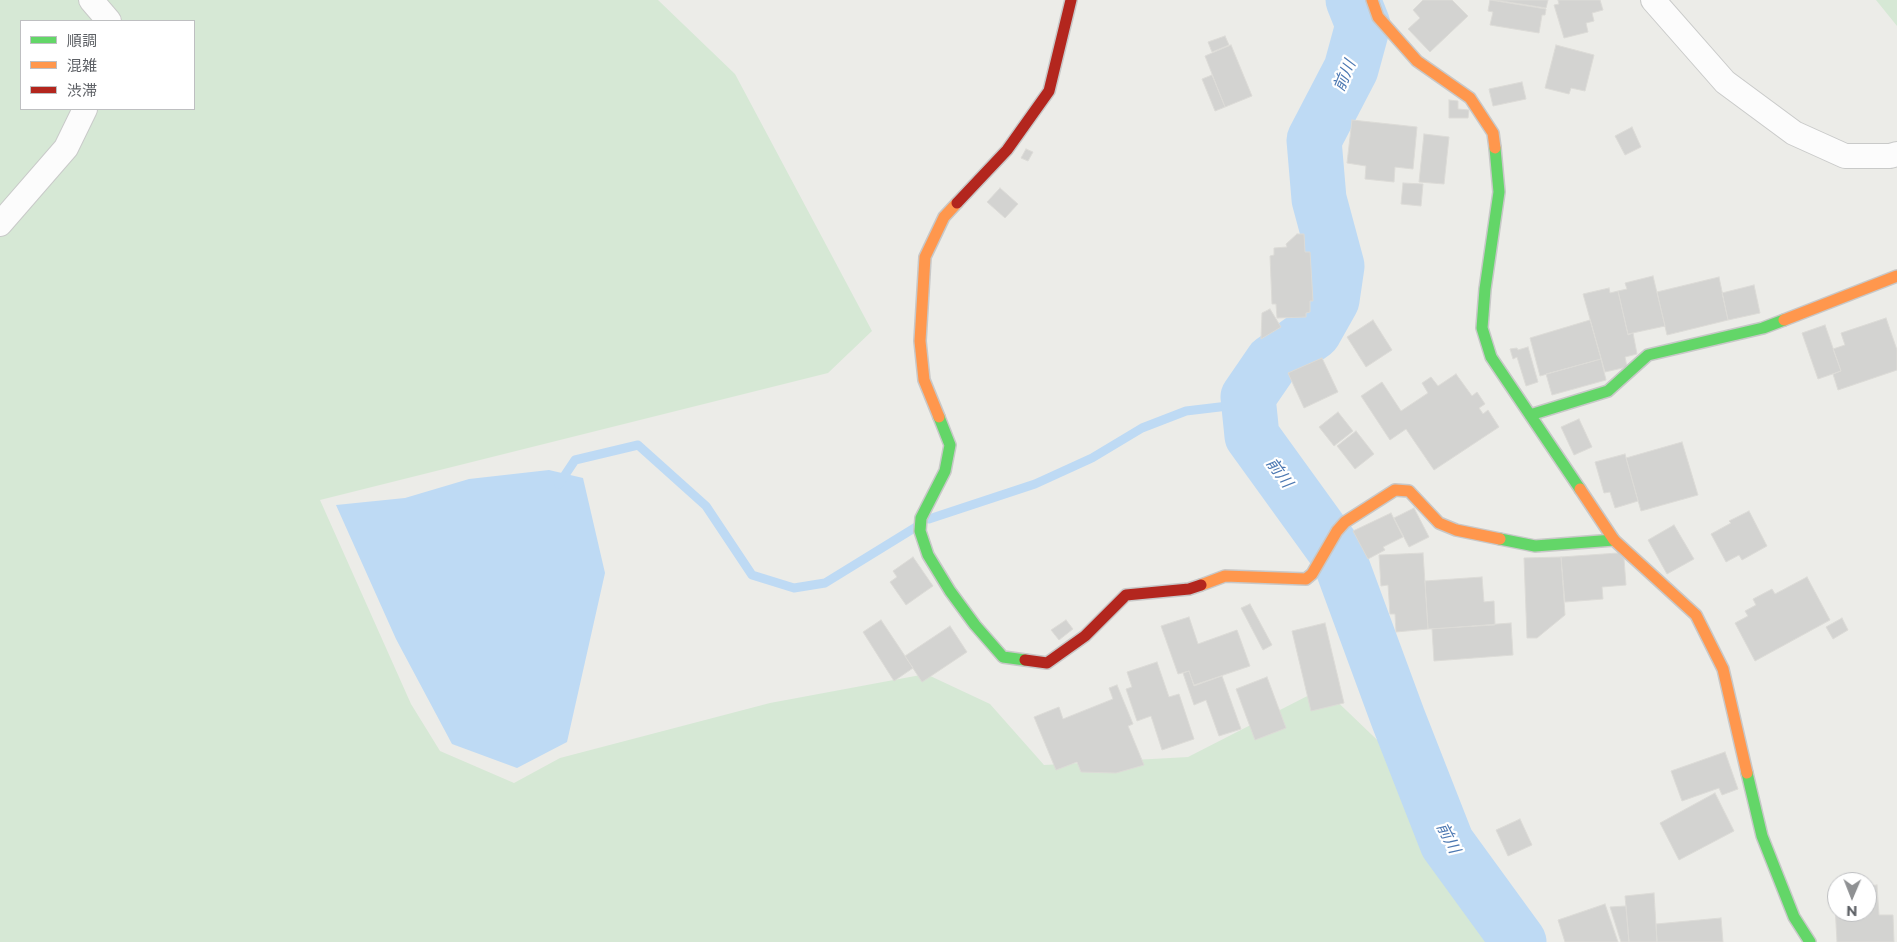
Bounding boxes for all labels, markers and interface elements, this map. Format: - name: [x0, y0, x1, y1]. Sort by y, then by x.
- legend: [20, 20, 195, 110]
- text: 順調: [67, 31, 97, 50]
- text: 混雑: [67, 56, 97, 75]
- water label: 前川: [1330, 58, 1360, 94]
- text: 渋滞: [67, 81, 97, 100]
- water label: 前川: [1262, 454, 1296, 492]
- water label: 前川: [1432, 819, 1464, 857]
- north arrow: [1827, 872, 1877, 922]
- text: N: [1846, 902, 1858, 920]

